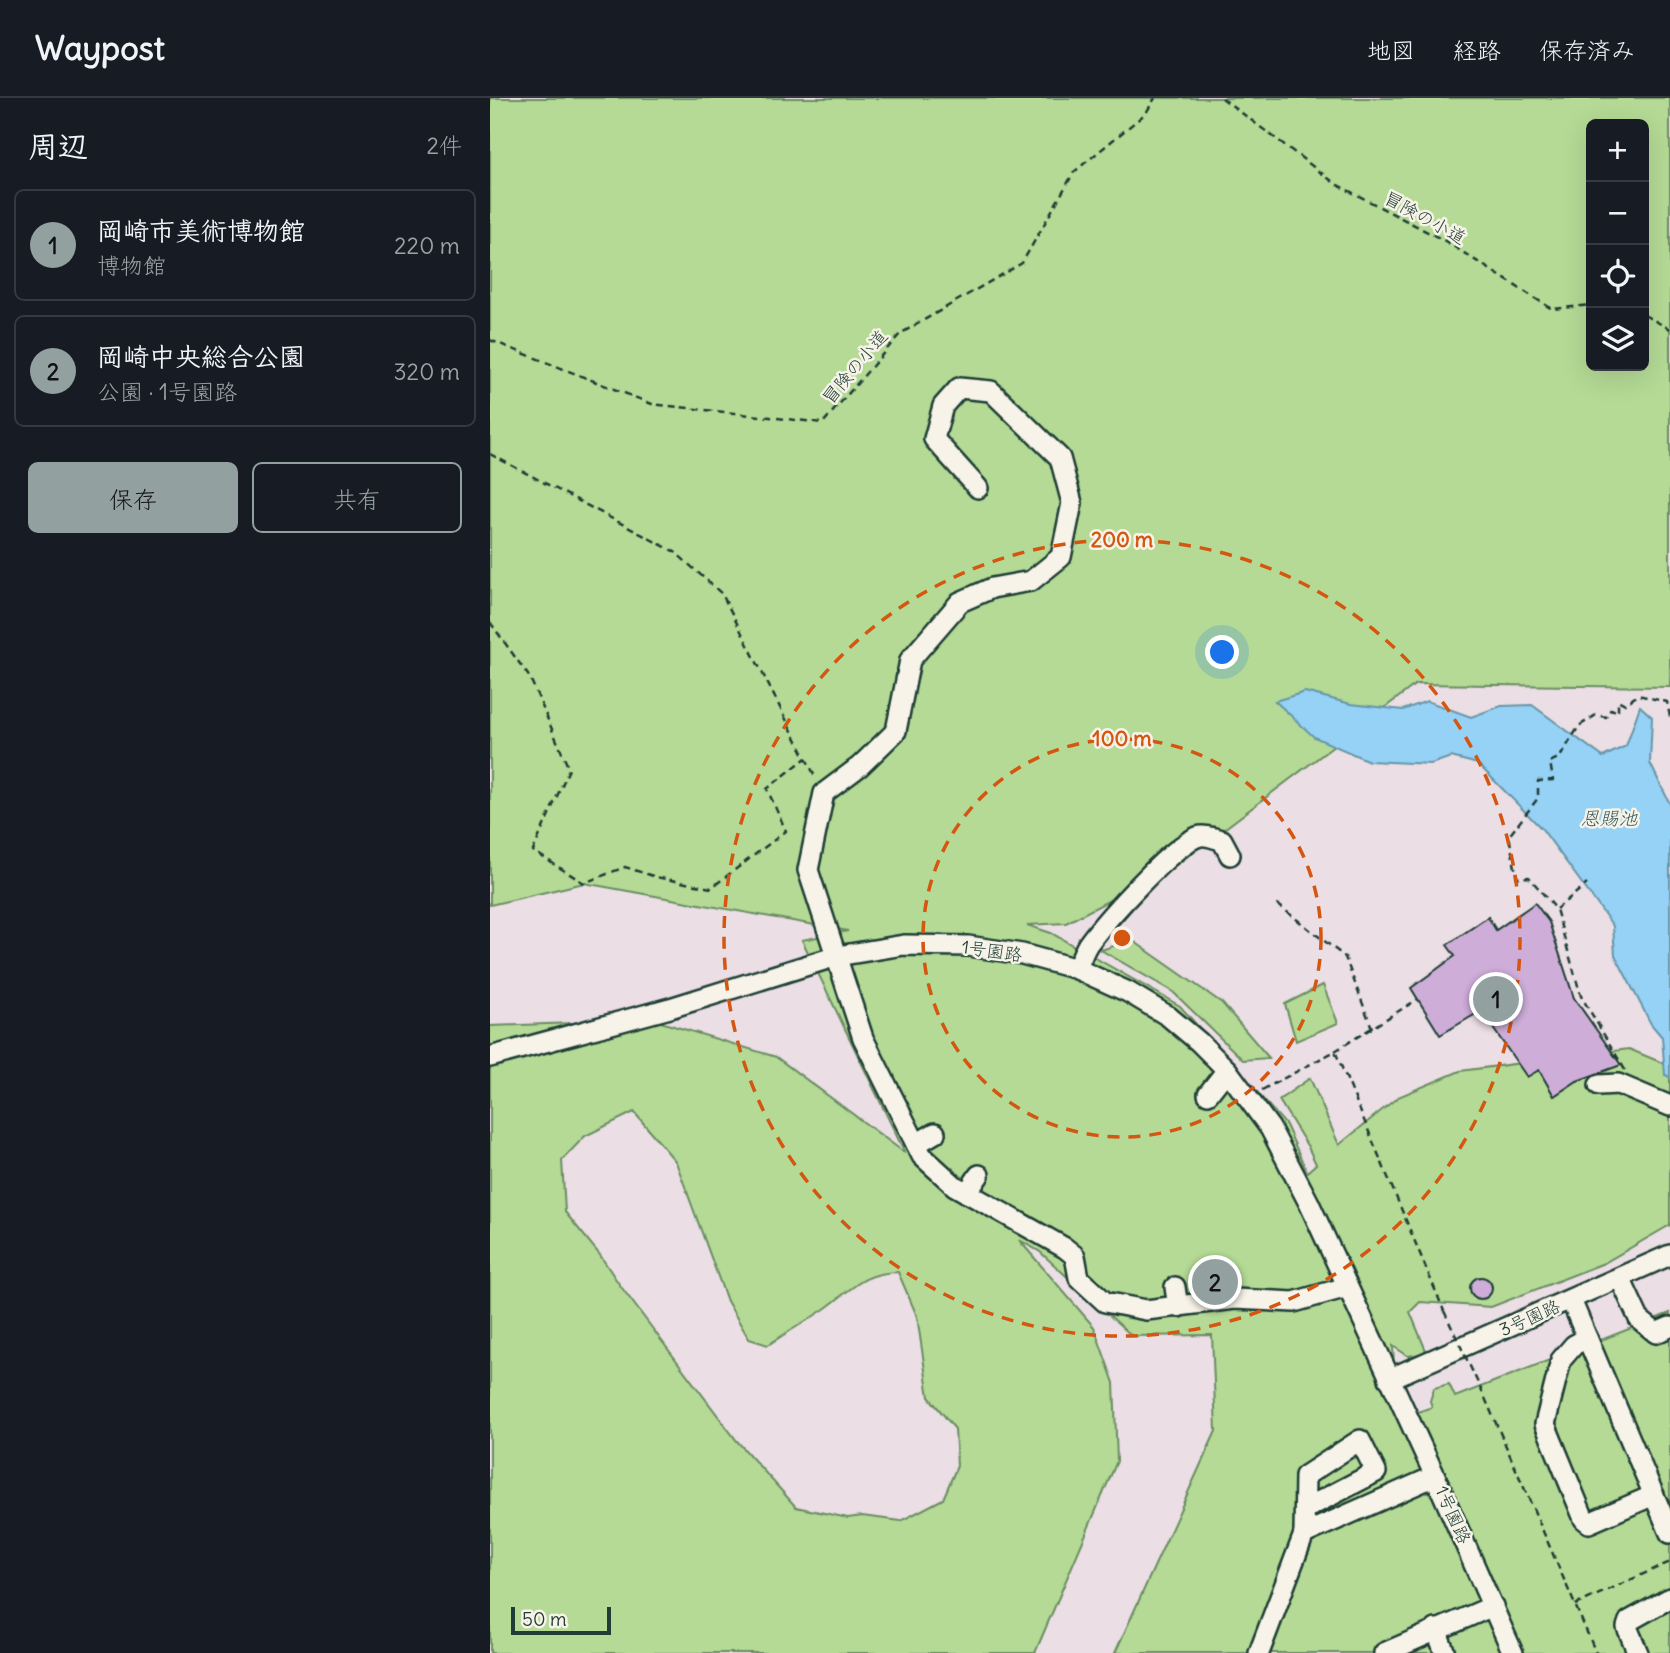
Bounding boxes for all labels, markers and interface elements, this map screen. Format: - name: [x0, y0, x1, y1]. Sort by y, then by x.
- text: Waypost: [35, 27, 165, 69]
- text: 地図: [1367, 35, 1415, 65]
- text: 経路: [1453, 35, 1501, 65]
- text: 保存済み: [1539, 35, 1635, 65]
- map controls: [1586, 119, 1649, 371]
- button: +: [1586, 119, 1649, 182]
- text: 周辺: [28, 127, 88, 165]
- text: 2件: [426, 131, 462, 160]
- button: −: [1586, 182, 1649, 245]
- street label: 冒険の小道: [1380, 186, 1470, 249]
- text: 岡崎市美術博物館: [97, 214, 305, 247]
- text: 1: [48, 231, 58, 260]
- text: 220 m: [394, 231, 460, 260]
- button: locate: [1586, 245, 1649, 308]
- text: 博物館: [97, 251, 166, 280]
- button: layers: [1586, 308, 1649, 371]
- street label: 冒険の小道: [817, 325, 892, 409]
- text: 岡崎中央総合公園: [97, 340, 305, 373]
- text: 2: [47, 357, 59, 386]
- text: 320 m: [394, 357, 460, 386]
- text: 公園 · 1号園路: [97, 377, 237, 406]
- button: 保存: [28, 462, 238, 533]
- button: 共有: [252, 462, 462, 533]
- text: 200 m: [1091, 526, 1154, 553]
- your location: [1205, 635, 1239, 669]
- text: 100 m: [1092, 725, 1152, 752]
- water label: 恩賜池: [1580, 806, 1638, 830]
- centre of rings: [1110, 926, 1134, 950]
- street label: 1号園路: [960, 935, 1024, 966]
- pin: 1: [1473, 973, 1519, 1025]
- pin: 2: [1192, 1256, 1238, 1308]
- street label: 3号園路: [1496, 1294, 1564, 1341]
- street label: 1号園路: [1431, 1482, 1476, 1547]
- scale bar: [511, 1604, 611, 1636]
- text: 50 m: [522, 1607, 567, 1631]

